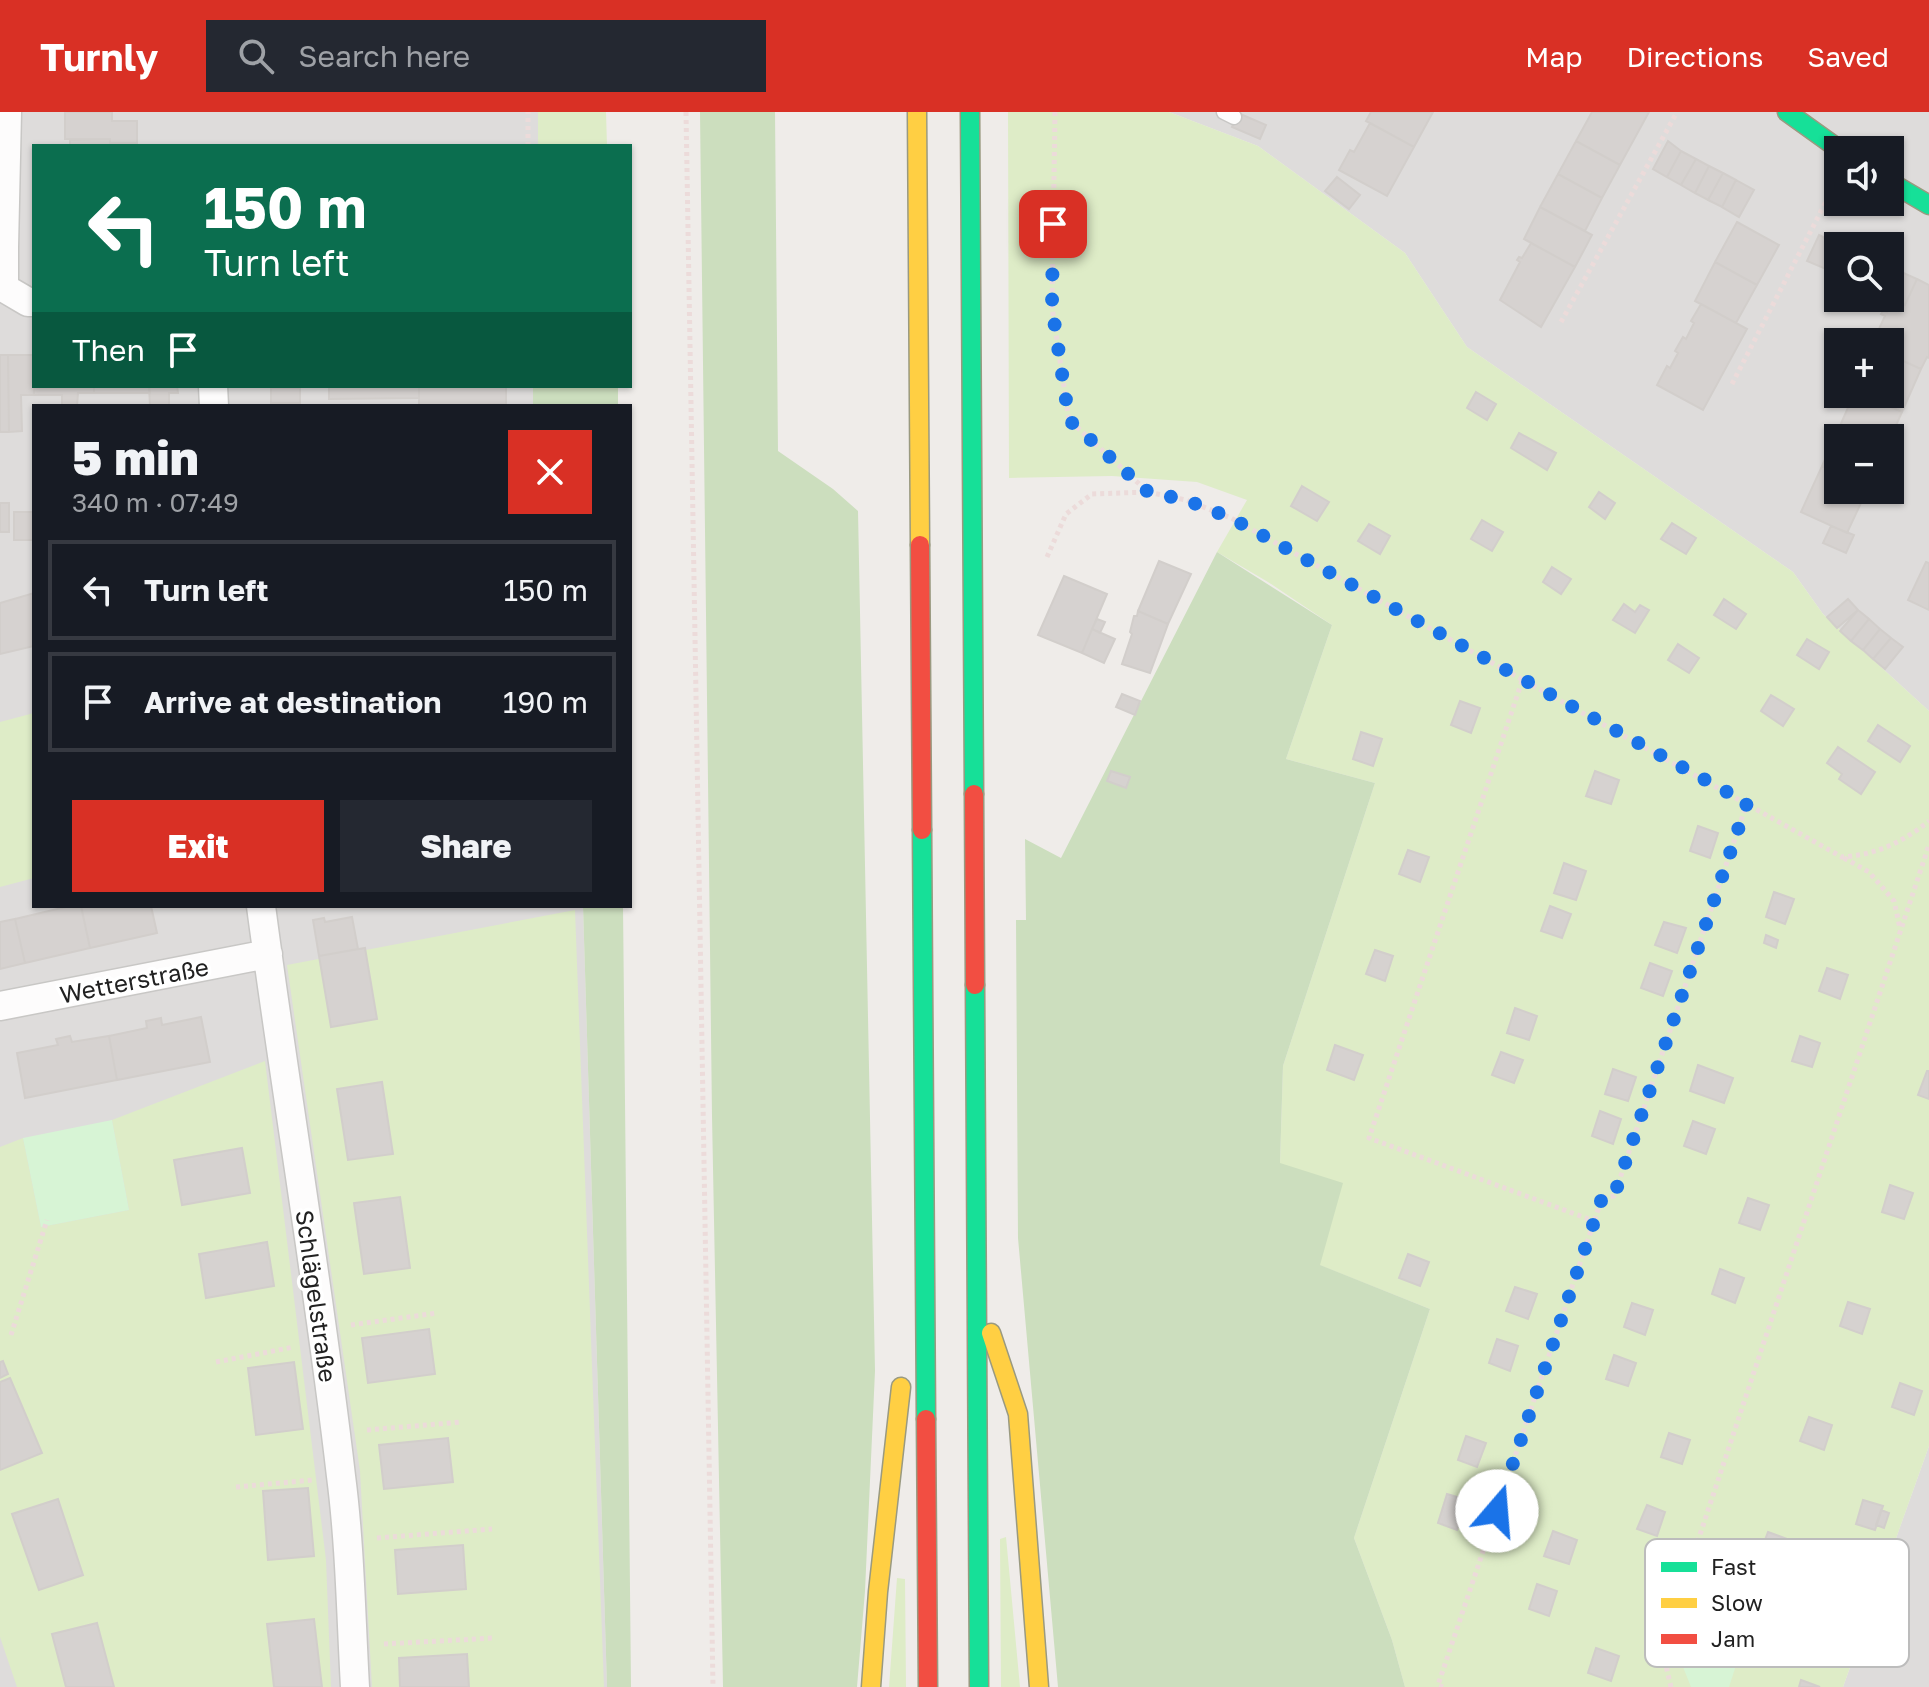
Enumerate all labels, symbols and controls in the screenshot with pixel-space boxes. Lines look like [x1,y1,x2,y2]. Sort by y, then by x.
search box [206,20,766,92]
text: Turnly [40,34,158,79]
icon: search [234,34,278,78]
text: Search here [298,38,470,74]
text: Map [1525,40,1582,73]
text: Directions [1626,40,1763,73]
text: Saved [1807,40,1889,73]
map controls [1824,136,1904,504]
button: sound [1824,136,1904,216]
text: 150 m [204,173,366,240]
icon: left [72,176,176,280]
pin [1019,190,1087,258]
icon: arrive [1031,202,1075,246]
button: search [1824,232,1904,312]
text: Turn left [204,241,350,284]
icon: arrive [161,328,205,372]
button: + [1824,328,1904,408]
text: Then [72,332,145,368]
button: − [1824,424,1904,504]
text: 5 min [72,428,199,486]
button: close [508,430,592,514]
text: 340 m · 07:49 [72,487,239,518]
icon: left [76,568,120,612]
text: Turn left [144,572,269,608]
text: 150 m [503,572,588,608]
icon: arrive [76,680,120,724]
text: Arrive at destination [144,684,441,720]
text: 190 m [503,684,588,720]
button: Exit [72,800,324,892]
button: Share [340,800,592,892]
street label: Wetterstraße [57,951,211,1009]
street label: Schlägelstraße [291,1208,343,1384]
position arrow [1455,1469,1539,1553]
legend [1645,1539,1909,1667]
text: Fast [1711,1553,1757,1580]
text: Slow [1711,1589,1763,1616]
text: Jam [1711,1625,1755,1652]

